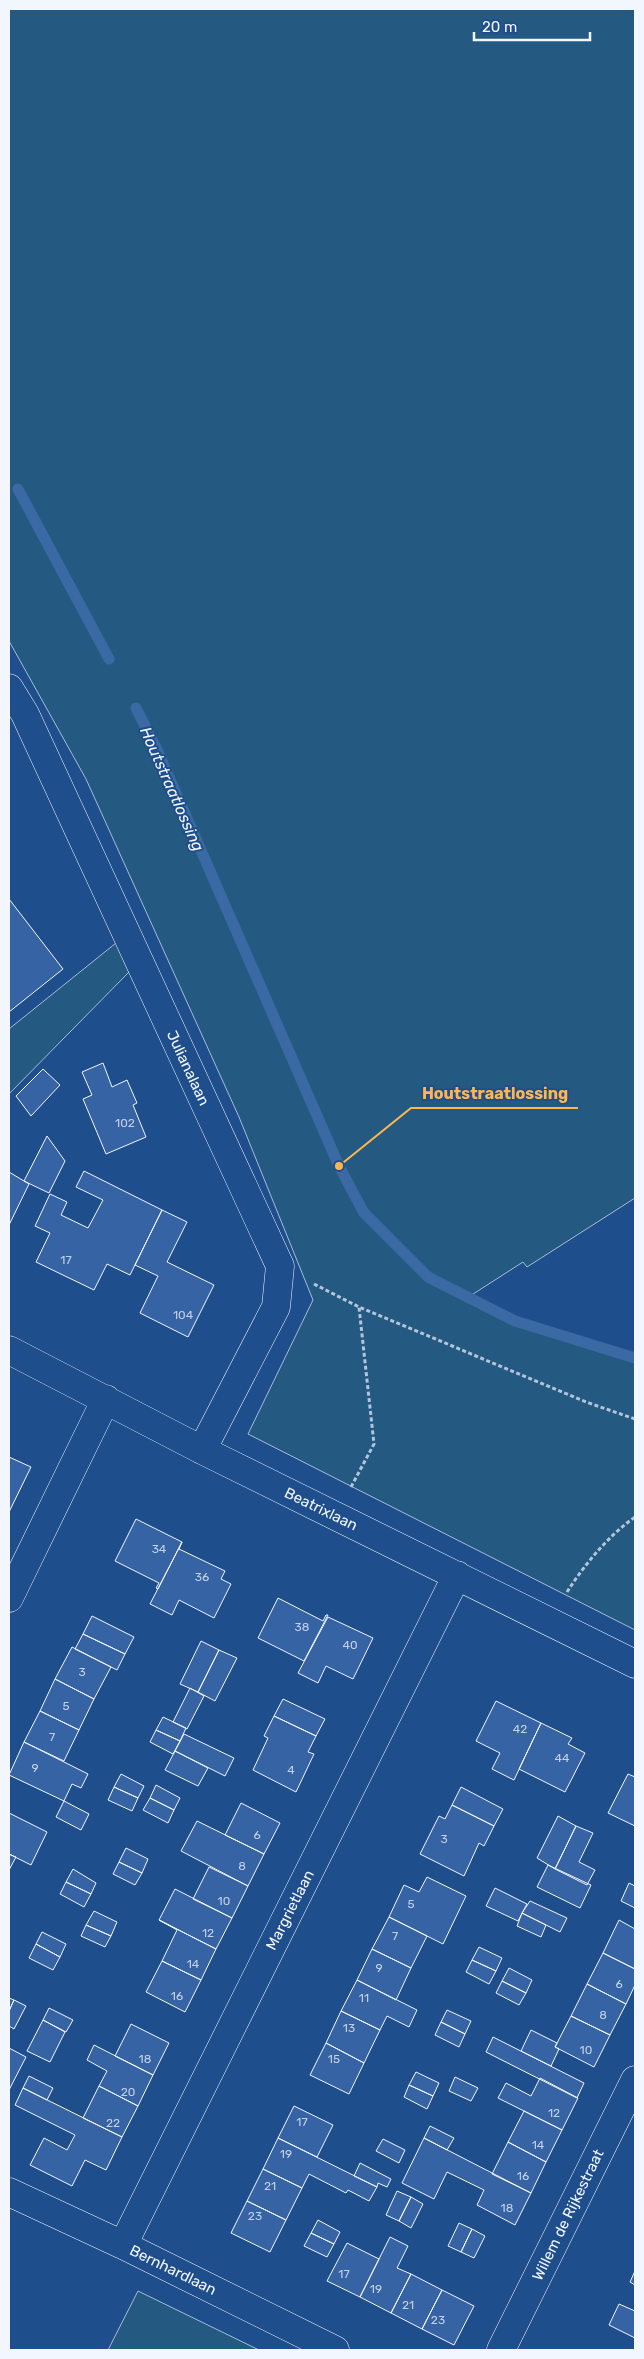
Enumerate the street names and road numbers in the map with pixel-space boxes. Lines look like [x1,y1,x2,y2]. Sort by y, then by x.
street label: Julianalaan [163,1028,213,1108]
street label: Beatrixlaan [281,1484,361,1534]
street label: Margrietlaan [262,1867,318,1953]
street label: Willem de Rijkestraat [528,2146,608,2284]
street label: Bernhardlaan [127,2241,219,2299]

